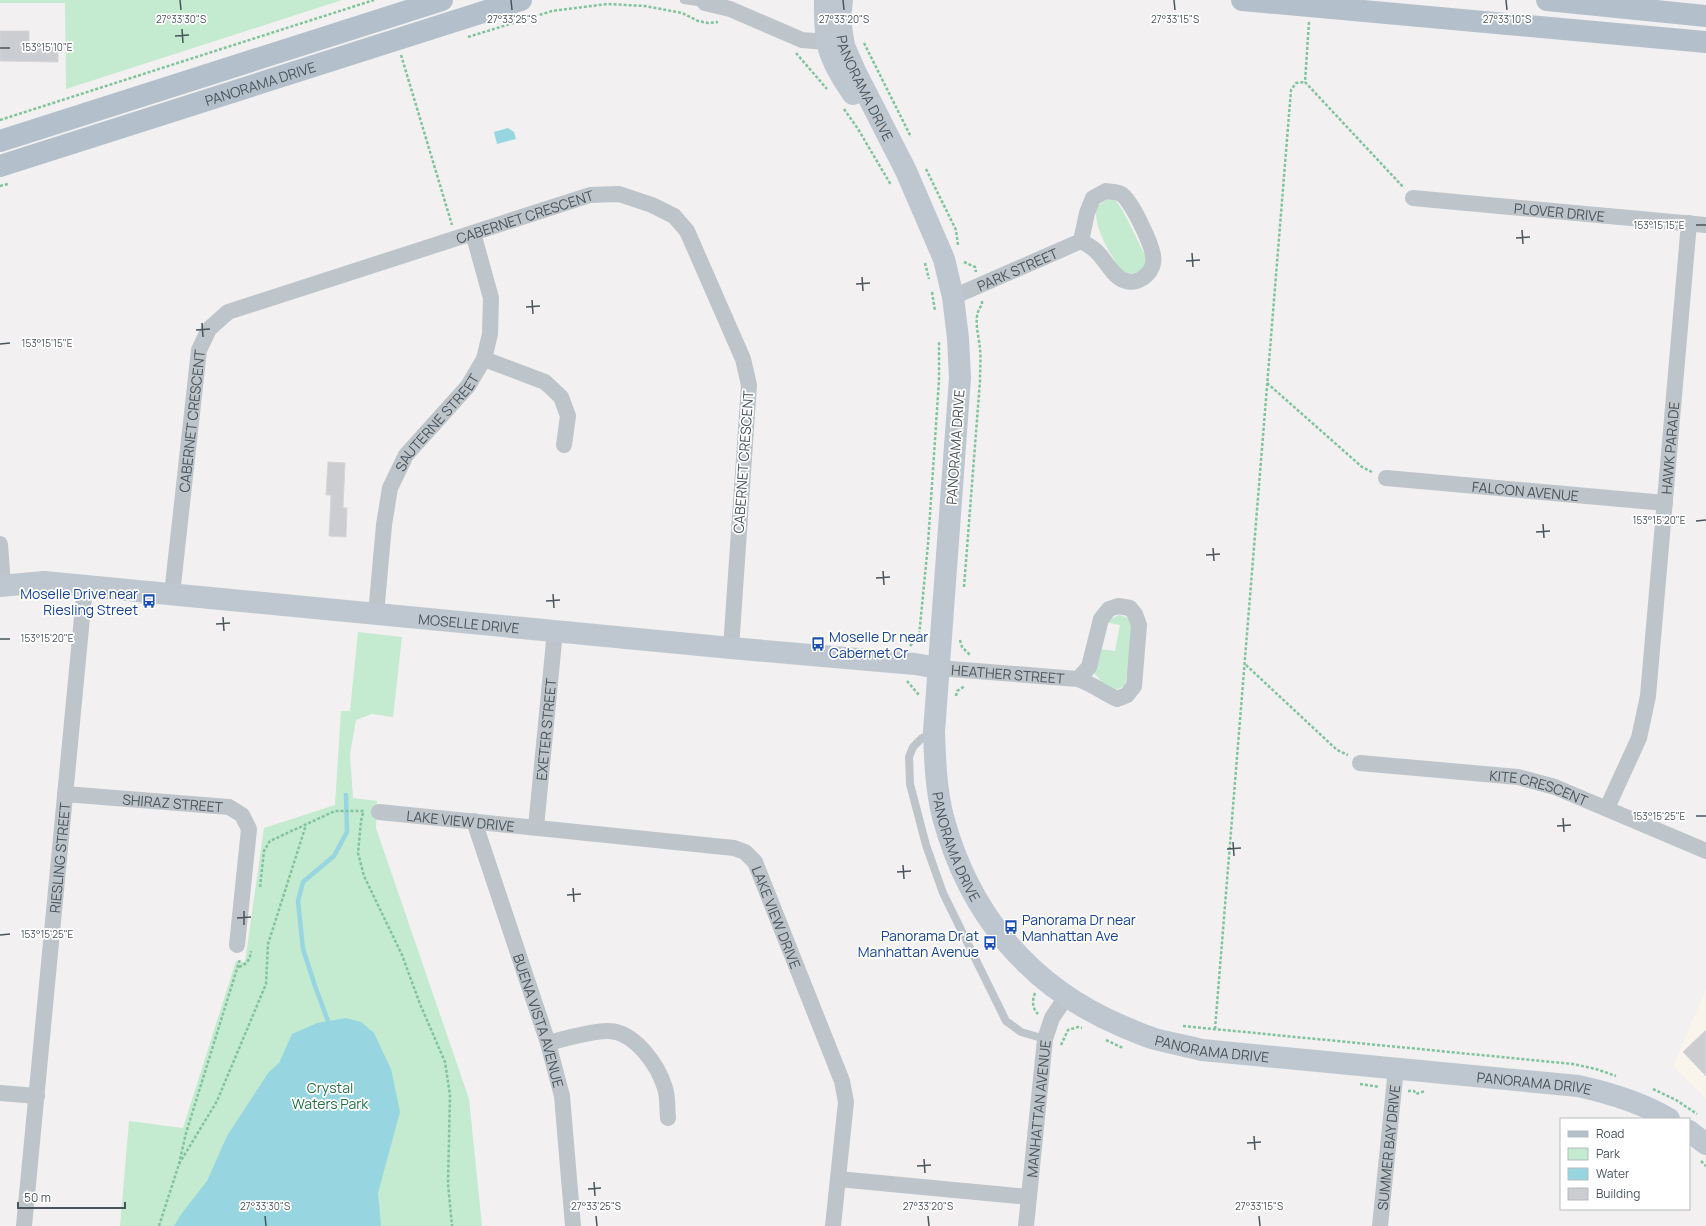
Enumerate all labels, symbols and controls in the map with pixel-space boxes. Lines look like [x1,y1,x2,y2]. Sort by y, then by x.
text: 27°33'30"S [156,12,206,26]
text: 27°33'25"S [487,12,537,26]
text: 27°33'20"S [819,12,869,26]
text: 27°33'15"S [1151,12,1199,26]
text: 27°33'10"S [1483,12,1531,26]
street label: PANORAMA DRIVE [833,34,898,144]
text: 153°15'10"E [21,40,73,54]
street label: PANORAMA DRIVE [202,57,318,110]
street label: CABERNET CRESCENT [453,185,596,247]
street label: PLOVER DRIVE [1513,198,1606,225]
text: 153°15'15"E [1634,218,1685,232]
street label: PARK STREET [974,243,1061,295]
text: 153°15'15"E [22,336,73,350]
street label: CABERNET CRESCENT [174,348,209,493]
street label: SAUTERNE STREET [390,369,483,474]
street label: CABERNET CRESCENT [729,389,758,534]
street label: PANORAMA DRIVE [941,389,969,505]
street label: HAWK PARADE [1656,401,1683,495]
street label: FALCON AVENUE [1471,476,1580,505]
text: 153°15'20"E [1633,513,1686,527]
place label: Moselle Drive near Riesling Street [20,584,138,619]
bus stop icon: Moselle Drive near Riesling Street [141,593,157,609]
street label: MOSELLE DRIVE [417,609,520,637]
place label: Moselle Dr near Cabernet Cr [829,627,928,662]
text: 153°15'20"E [21,631,74,645]
bus stop icon: Moselle Dr near Cabernet Cr [810,636,826,652]
street label: HEATHER STREET [951,660,1066,687]
street label: EXETER STREET [531,677,560,781]
street label: KITE CRESCENT [1489,765,1591,810]
street label: SHIRAZ STREET [122,789,224,816]
street label: PANORAMA DRIVE [929,790,985,905]
street label: RIESLING STREET [44,801,74,914]
street label: LAKE VIEW DRIVE [406,805,516,835]
text: 153°15'25"E [1633,809,1686,823]
street label: LAKE VIEW DRIVE [748,863,806,971]
place label: Panorama Dr near Manhattan Ave [1022,910,1136,945]
bus stop icon: Panorama Dr near Manhattan Ave [1003,919,1019,935]
place label: Panorama Dr at Manhattan Avenue [858,926,979,961]
text: 153°15'25"E [21,927,74,941]
bus stop icon: Panorama Dr at Manhattan Avenue [982,935,998,951]
street label: BUENA VISTA AVENUE [509,951,569,1090]
street label: PANORAMA DRIVE [1153,1030,1270,1066]
street label: MANHATTAN AVENUE [1021,1039,1054,1178]
street label: PANORAMA DRIVE [1476,1067,1594,1098]
park label: Crystal Waters Park [292,1078,369,1113]
street label: SUMMER BAY DRIVE [1372,1084,1404,1211]
legend [1560,1118,1690,1210]
text: Road [1596,1125,1624,1142]
text: Park [1596,1145,1621,1162]
text: Water [1596,1165,1630,1182]
scale bar [18,1184,125,1210]
text: Building [1596,1185,1640,1202]
text: 50 m [24,1189,51,1206]
text: 27°33'30"S [240,1199,290,1213]
text: 27°33'25"S [571,1199,621,1213]
text: 27°33'20"S [903,1199,953,1213]
text: 27°33'15"S [1235,1199,1283,1213]

